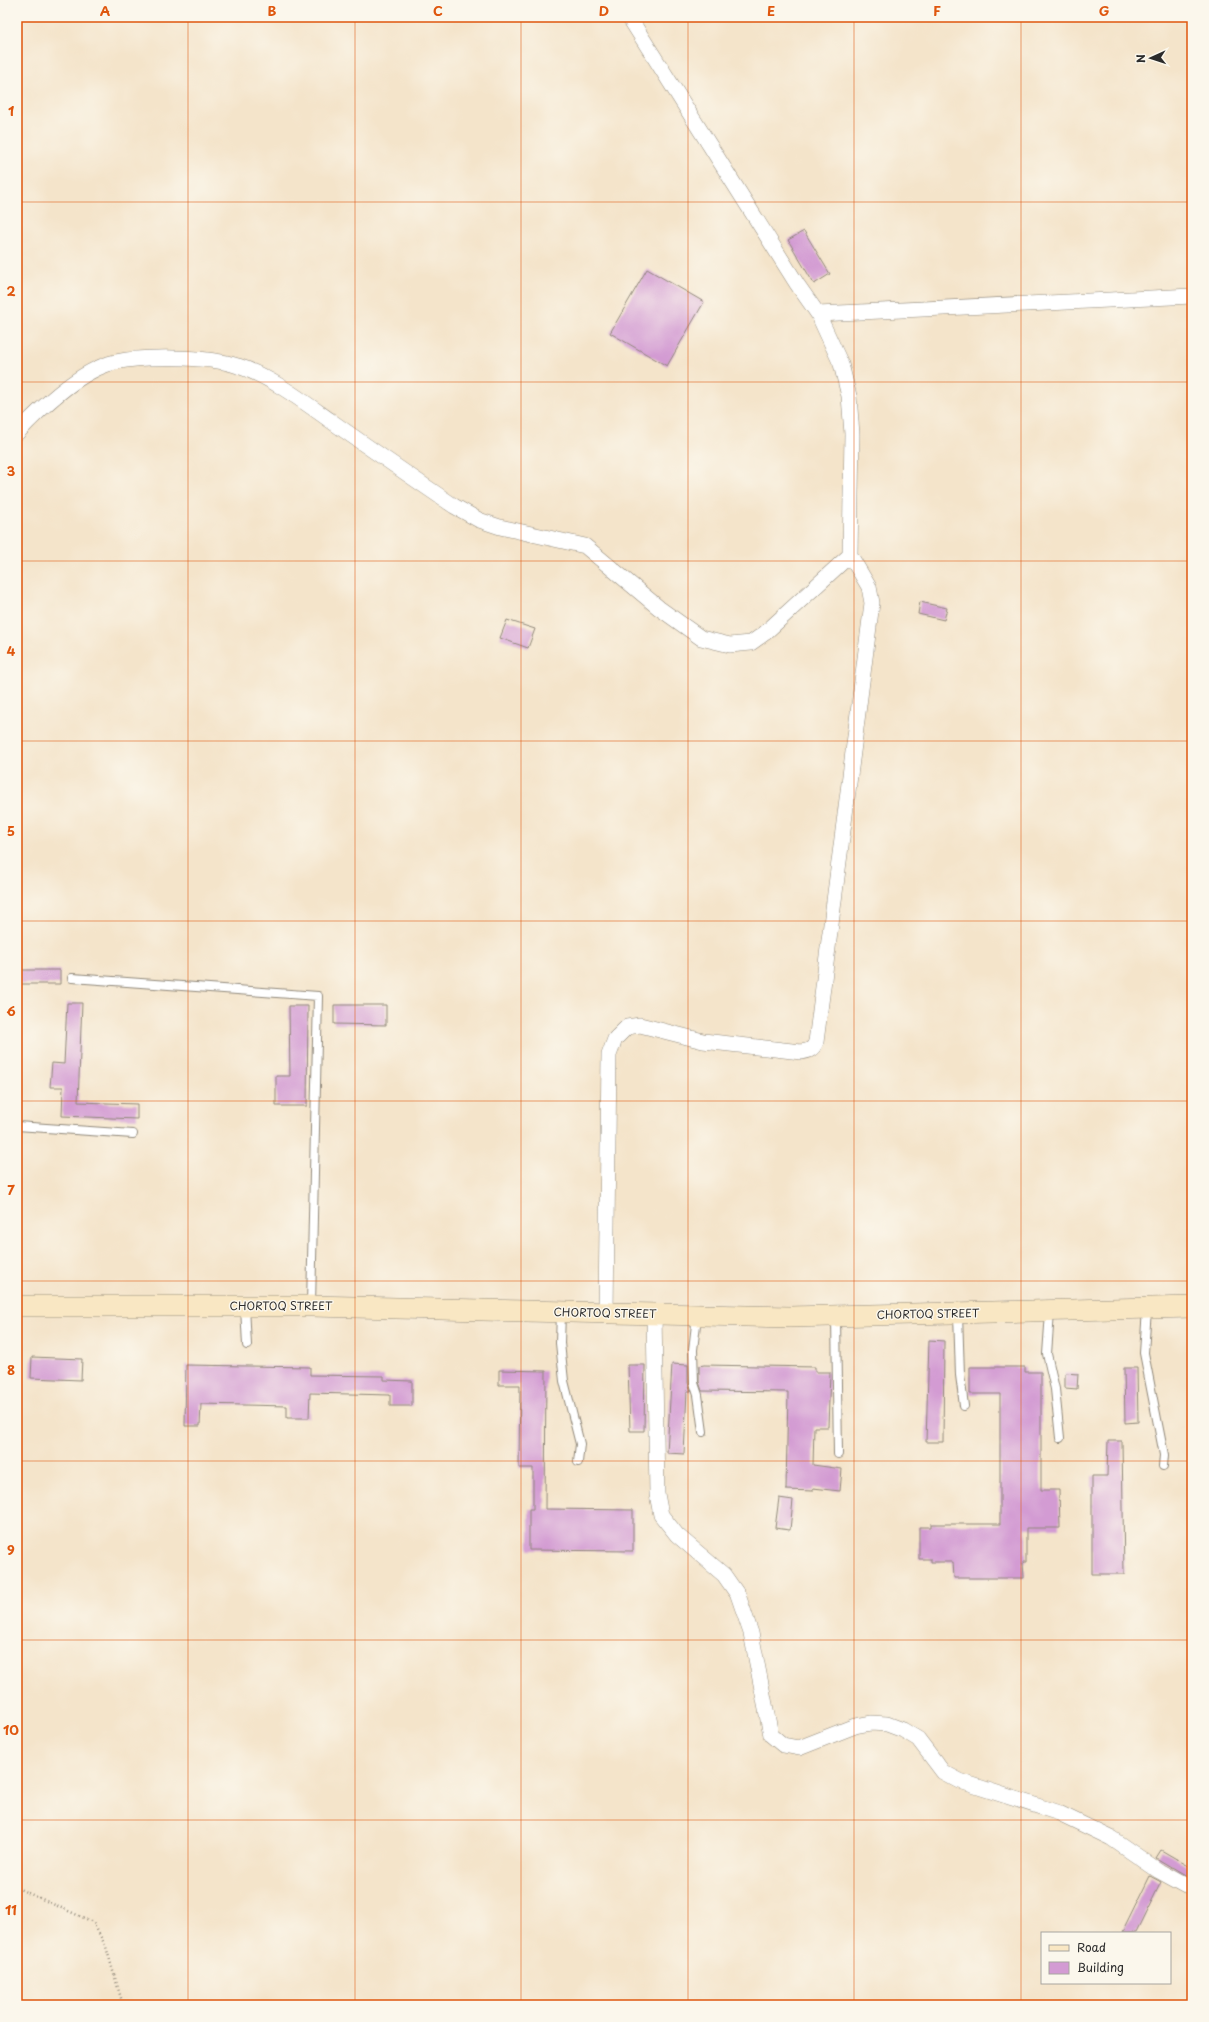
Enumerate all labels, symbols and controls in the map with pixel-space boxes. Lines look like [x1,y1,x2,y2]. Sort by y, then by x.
text: A [100,1,110,20]
text: B [268,1,277,20]
text: C [433,1,443,20]
text: D [599,1,609,20]
text: E [767,1,775,20]
text: F [933,1,941,20]
text: G [1099,1,1109,20]
north arrow [1131,38,1171,78]
text: N [1132,53,1149,63]
text: 1 [8,101,14,120]
text: 2 [6,281,16,300]
text: 3 [7,461,16,480]
text: 4 [7,641,16,660]
text: 5 [7,821,15,840]
text: 6 [6,1001,16,1020]
text: 7 [7,1180,15,1199]
street label: CHORTOQ STREET [230,1297,333,1314]
street label: CHORTOQ STREET [553,1303,657,1322]
street label: CHORTOQ STREET [876,1304,980,1323]
text: 8 [7,1360,15,1379]
text: 9 [7,1540,15,1559]
text: 10 [3,1720,19,1739]
text: 11 [5,1900,17,1919]
legend [1041,1932,1171,1984]
text: Road [1077,1938,1106,1956]
text: Building [1077,1958,1124,1976]

